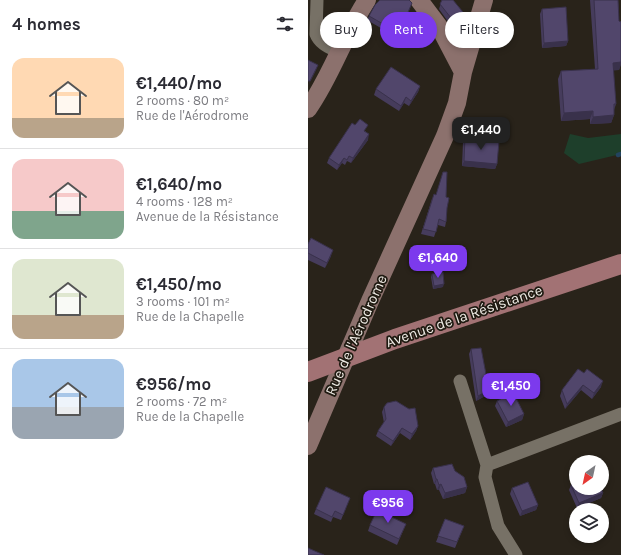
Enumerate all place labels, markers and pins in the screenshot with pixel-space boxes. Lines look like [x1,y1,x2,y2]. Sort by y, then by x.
pin: €1,440 [448,117,514,151]
pin: €1,640 [405,245,471,279]
pin: €1,450 [478,373,544,407]
pin: €956 [364,490,412,524]

